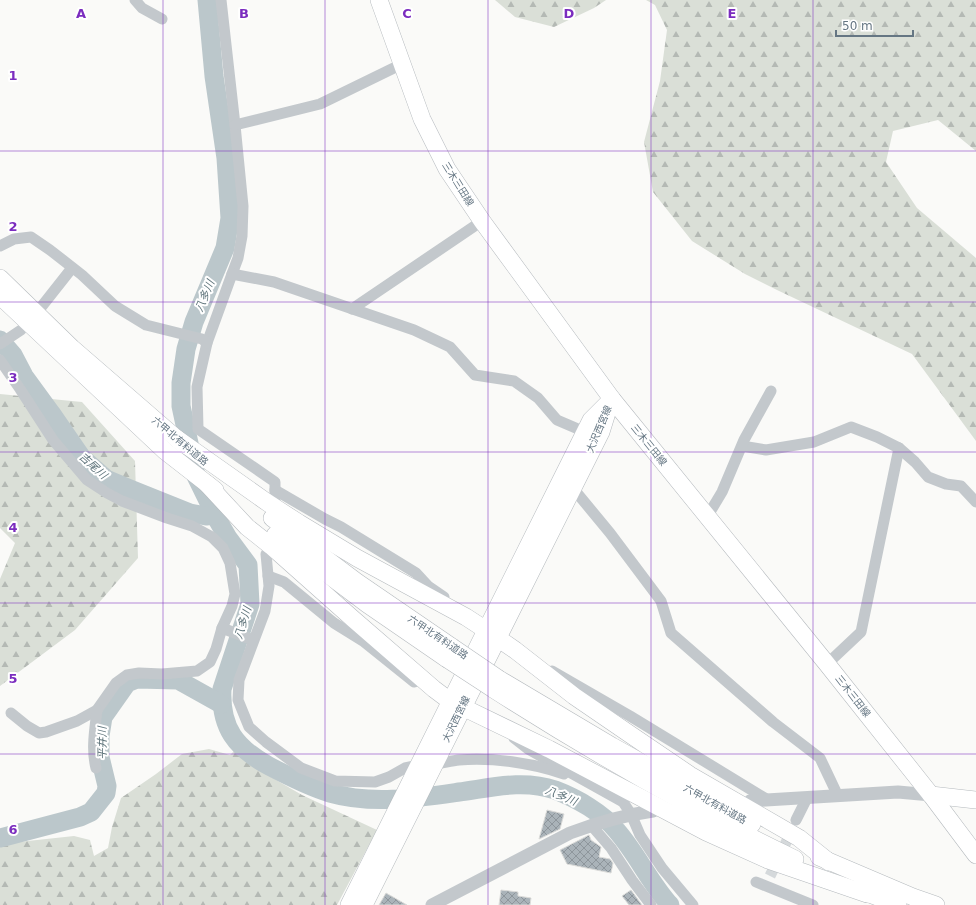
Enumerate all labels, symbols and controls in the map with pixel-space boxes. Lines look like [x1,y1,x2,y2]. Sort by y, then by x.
text: A [76,6,86,21]
text: B [239,6,249,21]
text: C [402,6,412,21]
text: D [564,6,575,21]
text: E [728,6,736,21]
scale bar [836,12,913,38]
text: 50 m [842,19,873,33]
text: 1 [8,68,18,83]
street label: 三木三田線 [440,160,476,208]
text: 2 [8,219,18,234]
water label: 八多川 [193,277,218,314]
text: 3 [8,370,18,385]
street label: 大沢西宮線 [584,404,614,454]
street label: 六甲北有料道路 [150,414,210,468]
street label: 三木三田線 [629,422,669,468]
water label: 吉尾川 [76,450,110,483]
text: 4 [8,520,18,535]
water label: 八多川 [232,604,254,641]
street label: 六甲北有料道路 [406,613,470,661]
text: 5 [8,671,18,686]
street label: 三木三田線 [833,673,873,719]
street label: 大沢西宮線 [440,694,472,744]
water label: 平井川 [96,726,109,760]
street label: 六甲北有料道路 [682,782,748,826]
water label: 八多川 [543,784,580,809]
text: 6 [8,822,18,837]

